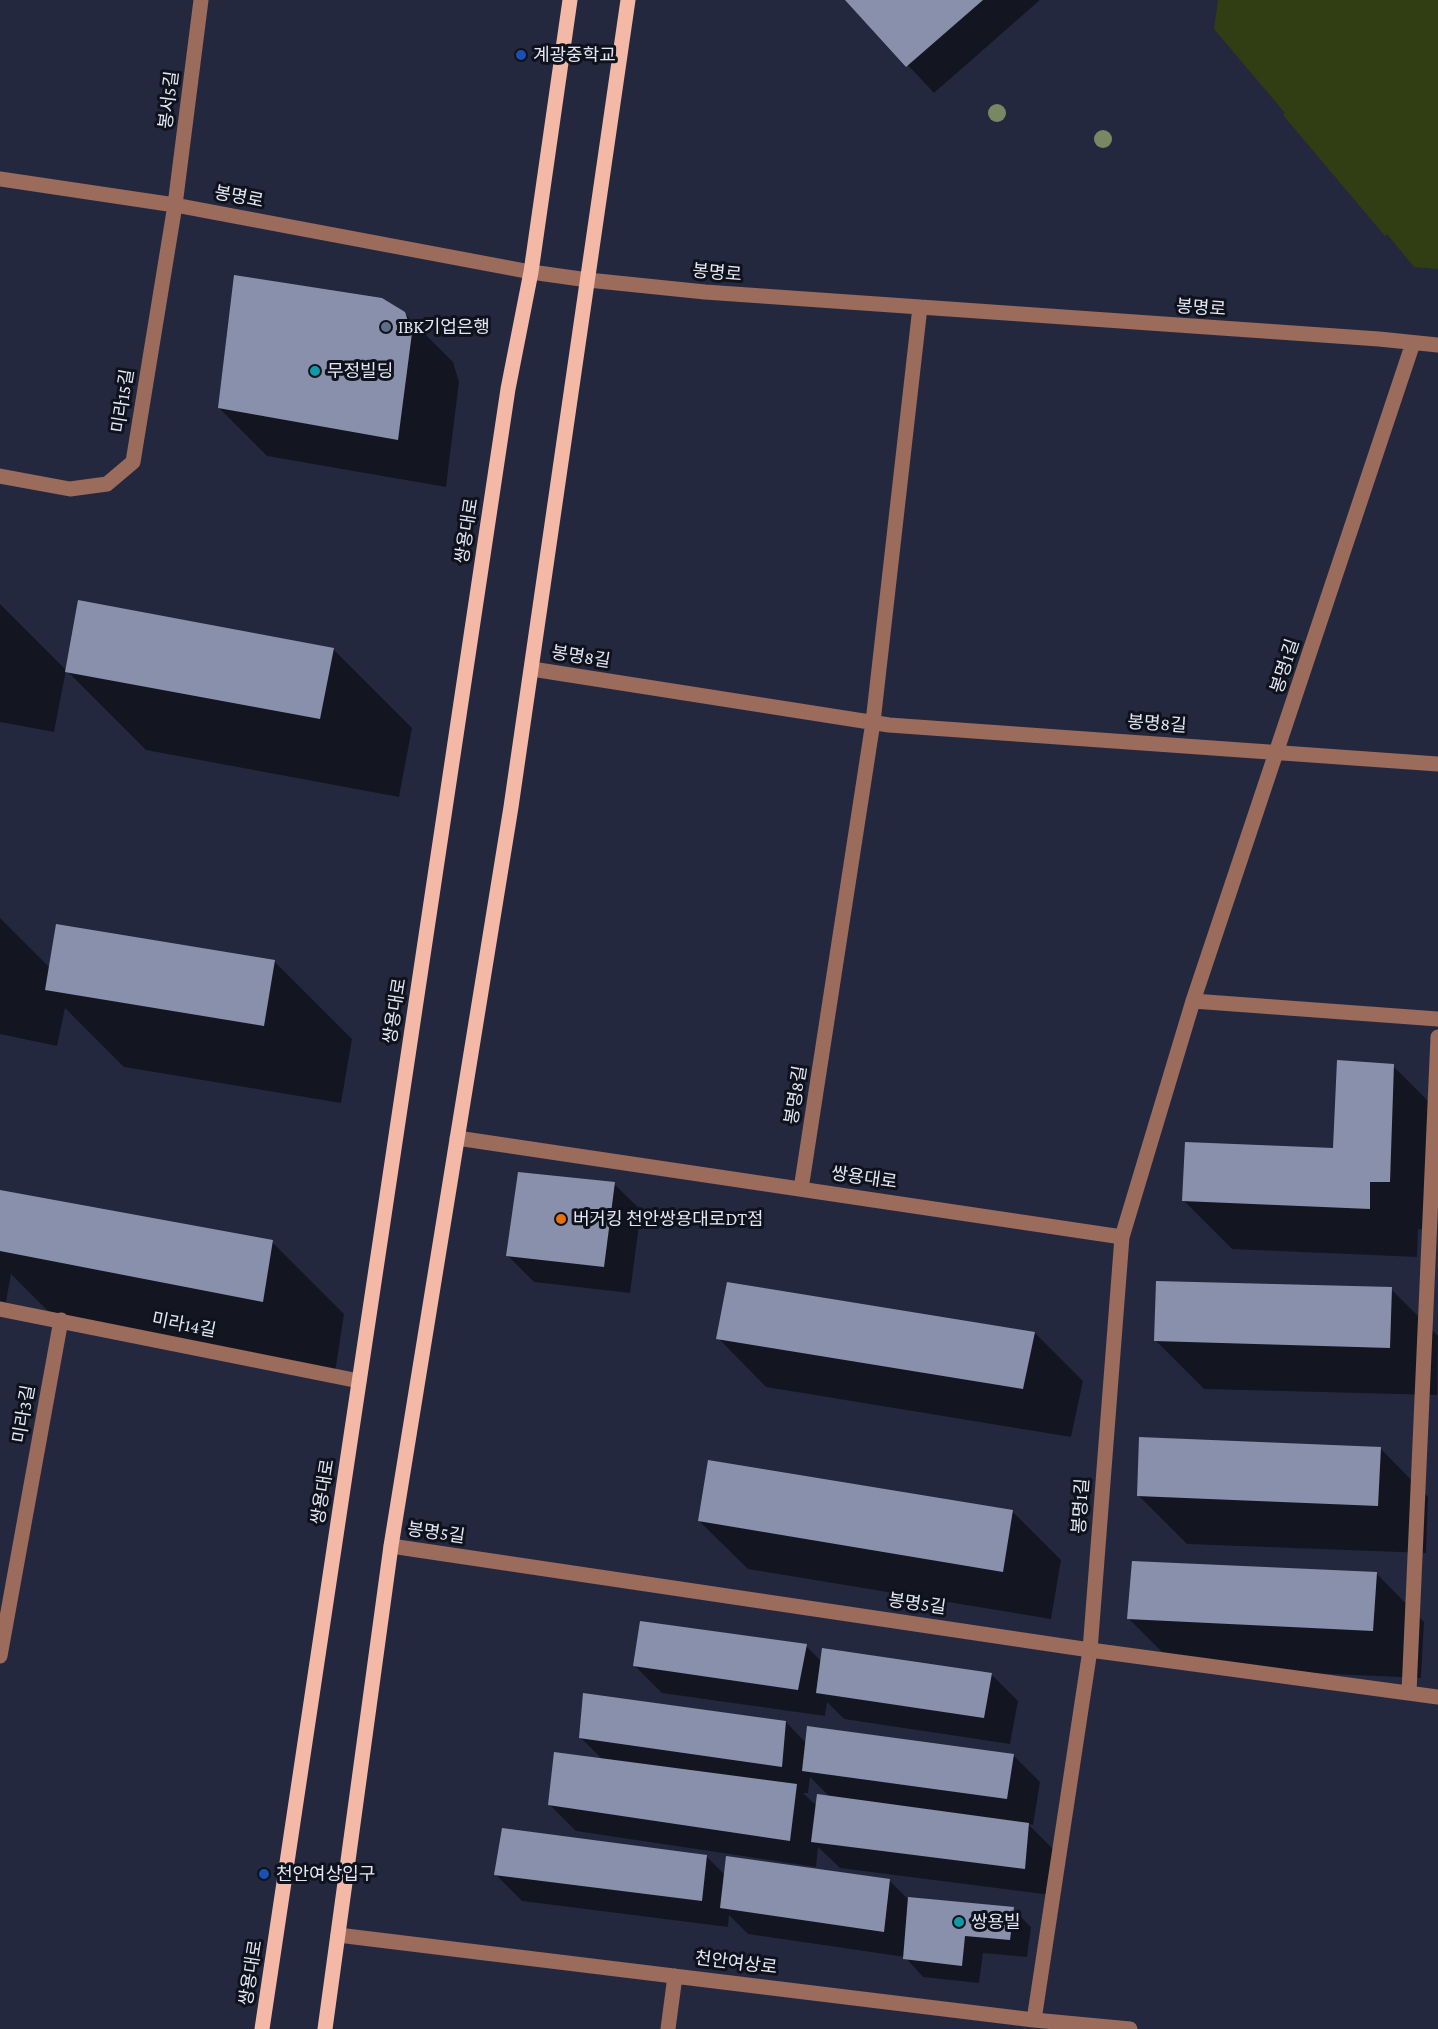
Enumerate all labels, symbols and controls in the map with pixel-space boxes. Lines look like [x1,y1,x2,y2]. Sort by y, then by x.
place label: 계광중학교 [533,44,616,66]
marker: 계광중학교 [514,48,528,62]
street label: 봉서5길 [155,70,183,130]
street label: 봉명로 [213,182,265,212]
street label: 봉명로 [691,260,743,286]
street label: 봉명로 [1175,295,1227,321]
place label: IBK기업은행 [398,316,490,338]
marker: IBK기업은행 [379,320,393,334]
place label: 무정빌딩 [327,360,393,382]
marker: 무정빌딩 [308,364,322,378]
street label: 미라15길 [107,368,139,434]
street label: 쌍용대로 [451,497,483,565]
street label: 봉명1길 [1266,636,1304,696]
street label: 봉명8길 [550,642,612,672]
street label: 봉명8길 [1127,711,1187,737]
street label: 쌍용대로 [379,977,411,1045]
street label: 봉명8길 [781,1064,811,1126]
street label: 쌍용대로 [830,1163,898,1193]
place label: 버거킹 천안쌍용대로DT점 [573,1208,764,1230]
marker: 버거킹 천안쌍용대로DT점 [554,1212,568,1226]
street label: 미라14길 [150,1308,218,1342]
street label: 미라3길 [8,1383,40,1445]
street label: 쌍용대로 [307,1458,339,1526]
street label: 봉명1길 [1068,1477,1094,1535]
street label: 봉명5길 [406,1518,466,1548]
street label: 봉명5길 [887,1589,947,1619]
place label: 천안여상입구 [276,1863,375,1885]
marker: 천안여상입구 [257,1867,271,1881]
place label: 쌍용빌 [971,1911,1021,1933]
marker: 쌍용빌 [952,1915,966,1929]
street label: 쌍용대로 [235,1939,267,2007]
street label: 천안여상로 [694,1947,778,1979]

